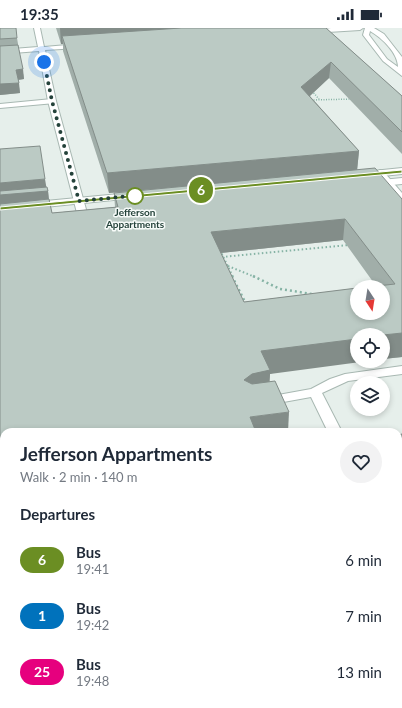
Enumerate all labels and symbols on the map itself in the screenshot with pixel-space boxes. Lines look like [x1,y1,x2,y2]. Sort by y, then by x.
your location [34,52,54,72]
line badge: 6 [188,177,214,203]
marker: Jefferson Appartments [126,187,144,205]
place label: Jefferson Appartments [105,206,165,230]
north arrow [350,280,390,320]

